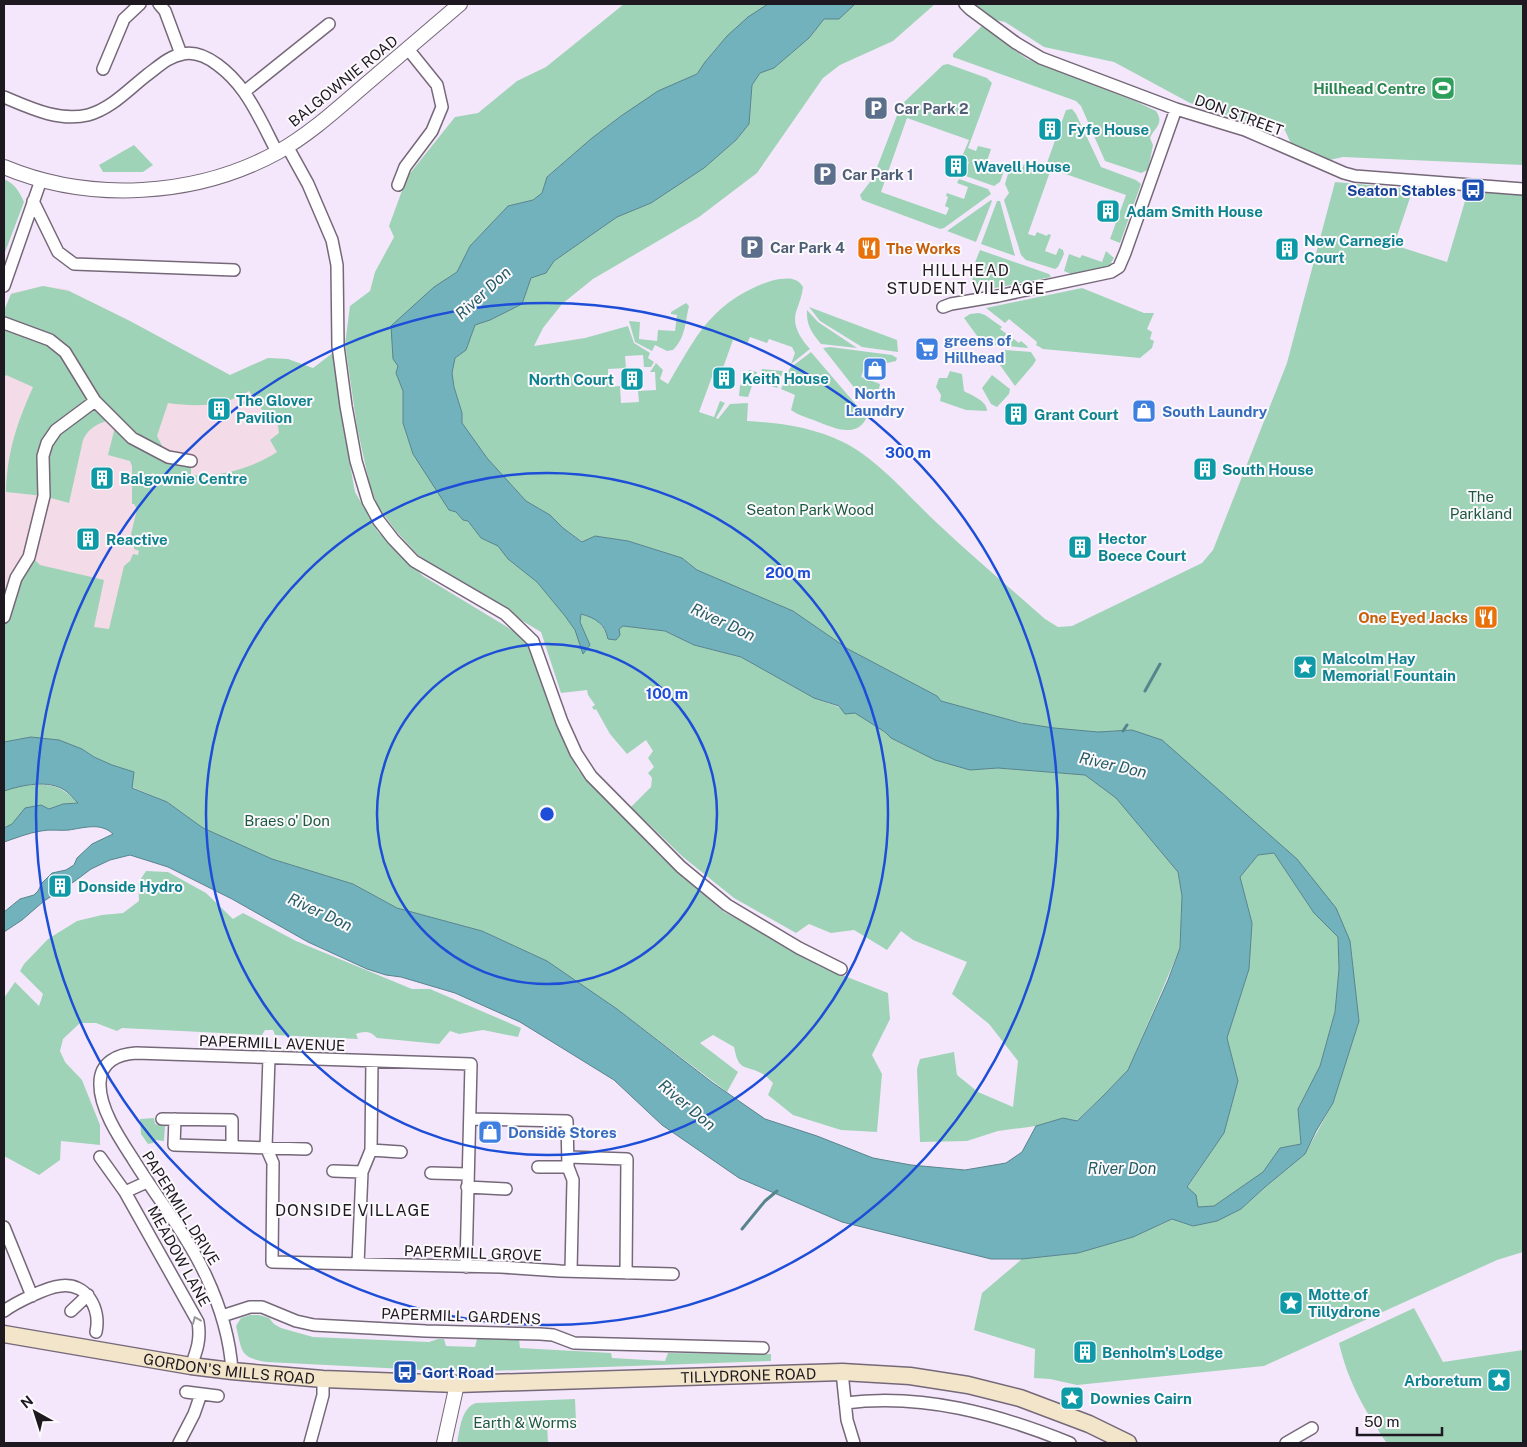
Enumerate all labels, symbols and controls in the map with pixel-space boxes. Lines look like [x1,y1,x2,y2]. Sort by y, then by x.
street label: BALGOWNIE ROAD [285,32,401,130]
sports icon: Hillhead Centre [1430,75,1456,101]
place label: Hillhead Centre [1313,80,1426,97]
street label: DON STREET [1192,91,1286,139]
parking icon: Car Park 2 [863,95,889,121]
place label: Car Park 2 [894,100,968,117]
building icon: Fyfe House [1037,116,1063,142]
place label: Fyfe House [1068,121,1149,138]
building icon: Wavell House [943,153,969,179]
place label: Wavell House [974,158,1071,175]
parking icon: Car Park 1 [812,161,838,187]
place label: Car Park 1 [842,166,913,183]
bus stop icon: Seaton Stables [1460,177,1486,203]
place label: Seaton Stables [1347,182,1456,199]
building icon: Adam Smith House [1095,198,1121,224]
place label: Adam Smith House [1126,203,1263,220]
place label: New Carnegie Court [1304,232,1404,266]
parking icon: Car Park 4 [739,234,765,260]
restaurant icon: The Works [856,235,882,261]
building icon: New Carnegie Court [1274,236,1300,262]
place label: Car Park 4 [770,239,845,256]
place label: The Works [886,240,961,257]
district label: HILLHEAD STUDENT VILLAGE [887,261,1045,298]
water label: River Don [451,263,515,323]
place label: greens of Hillhead [944,332,1011,366]
supermarket icon: greens of Hillhead [914,336,940,362]
shop icon: North Laundry [862,356,888,382]
building icon: Keith House [711,365,737,391]
building icon: North Court [619,366,645,392]
place label: Keith House [742,370,829,387]
place label: North Court [528,371,614,388]
place label: North Laundry [846,385,905,419]
place label: The Glover Pavilion [236,392,313,426]
building icon: The Glover Pavilion [206,396,232,422]
shop icon: South Laundry [1131,398,1157,424]
building icon: Grant Court [1003,401,1029,427]
place label: South Laundry [1162,403,1268,420]
place label: Grant Court [1034,406,1119,423]
text: 300 m [885,444,931,461]
building icon: South House [1192,456,1218,482]
place label: South House [1222,461,1314,478]
building icon: Balgownie Centre [89,465,115,491]
place label: Balgownie Centre [120,470,247,487]
park label: The Parkland [1450,488,1512,522]
park label: Seaton Park Wood [746,501,874,518]
building icon: Reactive [75,526,101,552]
place label: Hector Boece Court [1098,530,1187,564]
place label: Reactive [106,531,168,548]
building icon: Hector Boece Court [1067,534,1093,560]
text: 200 m [765,564,811,581]
water label: River Don [688,599,758,645]
restaurant icon: One Eyed Jacks [1473,604,1499,630]
place label: One Eyed Jacks [1358,609,1468,626]
place label: Malcolm Hay Memorial Fountain [1322,650,1456,684]
place icon: Malcolm Hay Memorial Fountain [1292,654,1318,680]
text: 100 m [646,685,688,702]
water label: River Don [1077,748,1149,782]
centre of rings [538,805,556,823]
park label: Braes o' Don [244,812,330,829]
building icon: Donside Hydro [47,873,73,899]
place label: Donside Hydro [78,878,183,895]
water label: River Don [285,889,355,935]
street label: PAPERMILL AVENUE [199,1032,345,1054]
water label: River Don [655,1076,720,1134]
shop icon: Donside Stores [477,1119,503,1145]
place label: Donside Stores [508,1124,617,1141]
street label: PAPERMILL DRIVE [139,1148,223,1268]
water label: River Don [1088,1159,1156,1178]
district label: DONSIDE VILLAGE [275,1201,431,1220]
street label: MEADOW LANE [144,1203,214,1309]
street label: PAPERMILL GROVE [404,1242,542,1264]
place label: Motte of Tillydrone [1308,1286,1380,1320]
place icon: Motte of Tillydrone [1278,1290,1304,1316]
street label: PAPERMILL GARDENS [381,1305,541,1327]
one-way arrow [192,1316,202,1325]
building icon: Benholm's Lodge [1072,1339,1098,1365]
place label: Benholm's Lodge [1102,1344,1223,1361]
street label: GORDON'S MILLS ROAD [142,1350,316,1387]
bus stop icon: Gort Road [392,1359,418,1385]
place label: Gort Road [422,1364,494,1381]
street label: TILLYDRONE ROAD [680,1364,816,1386]
place icon: Arboretum [1486,1367,1512,1393]
place label: Arboretum [1404,1372,1482,1389]
place icon: Downies Cairn [1059,1385,1085,1411]
north arrow [10,1387,60,1437]
place label: Downies Cairn [1090,1390,1192,1407]
text: N [18,1392,36,1412]
scale bar [1357,1404,1442,1436]
text: 50 m [1364,1413,1399,1430]
park label: Earth & Worms [473,1414,577,1431]

